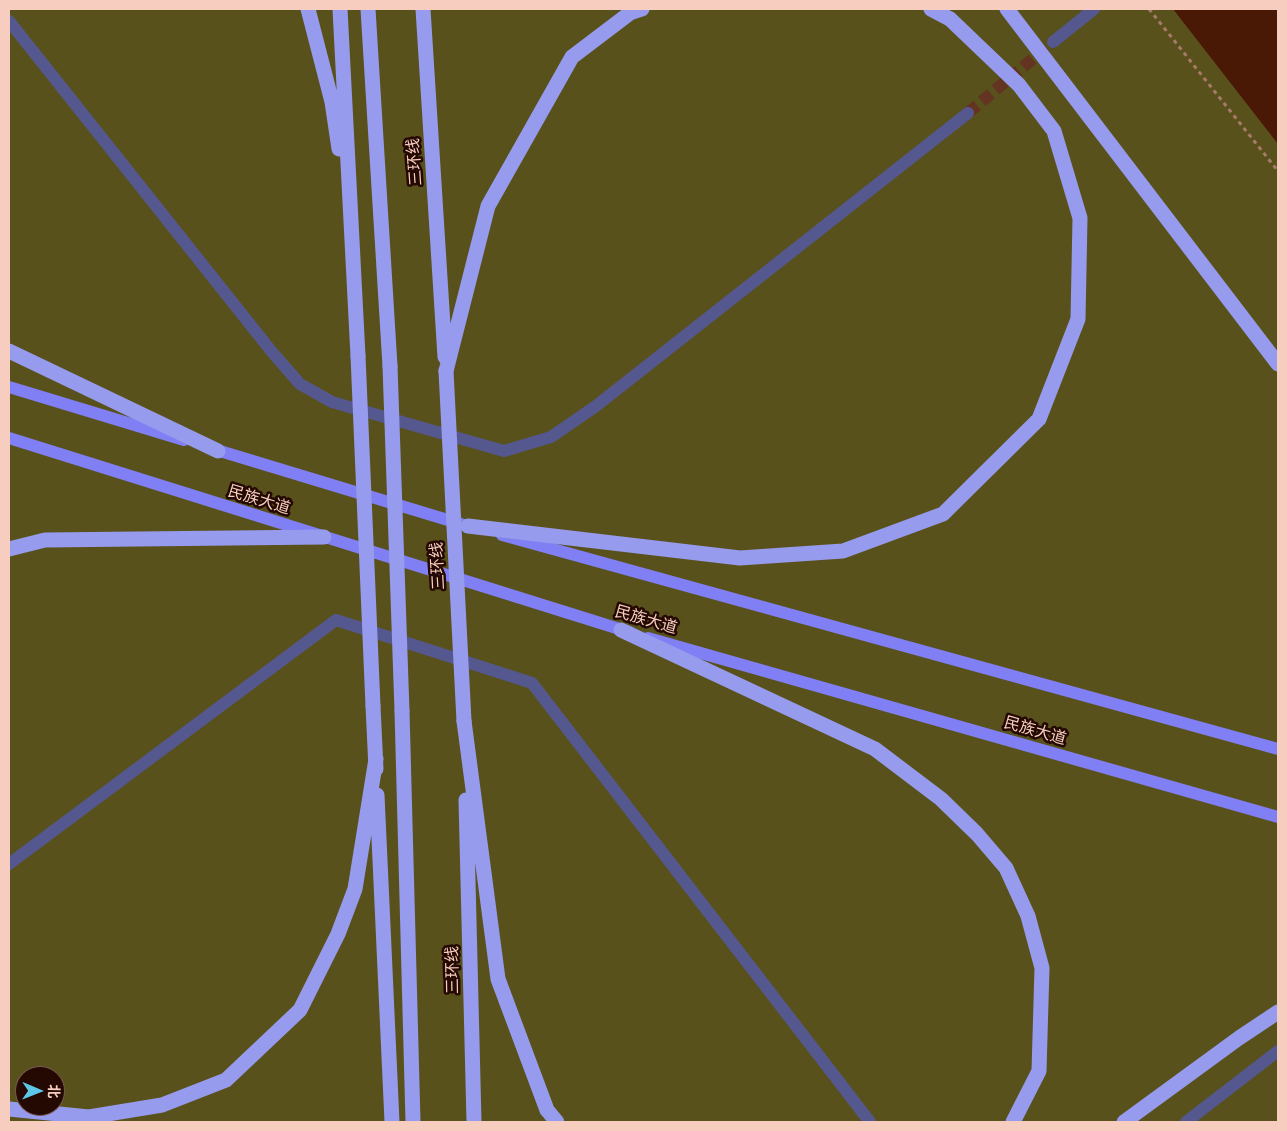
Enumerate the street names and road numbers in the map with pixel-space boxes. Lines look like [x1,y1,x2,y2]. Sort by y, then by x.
street label: 三环线 [404,137,426,187]
street label: 民族大道 [226,481,292,519]
street label: 三环线 [427,542,449,590]
street label: 民族大道 [613,602,679,638]
street label: 民族大道 [1002,713,1068,749]
street label: 三环线 [443,946,463,994]

